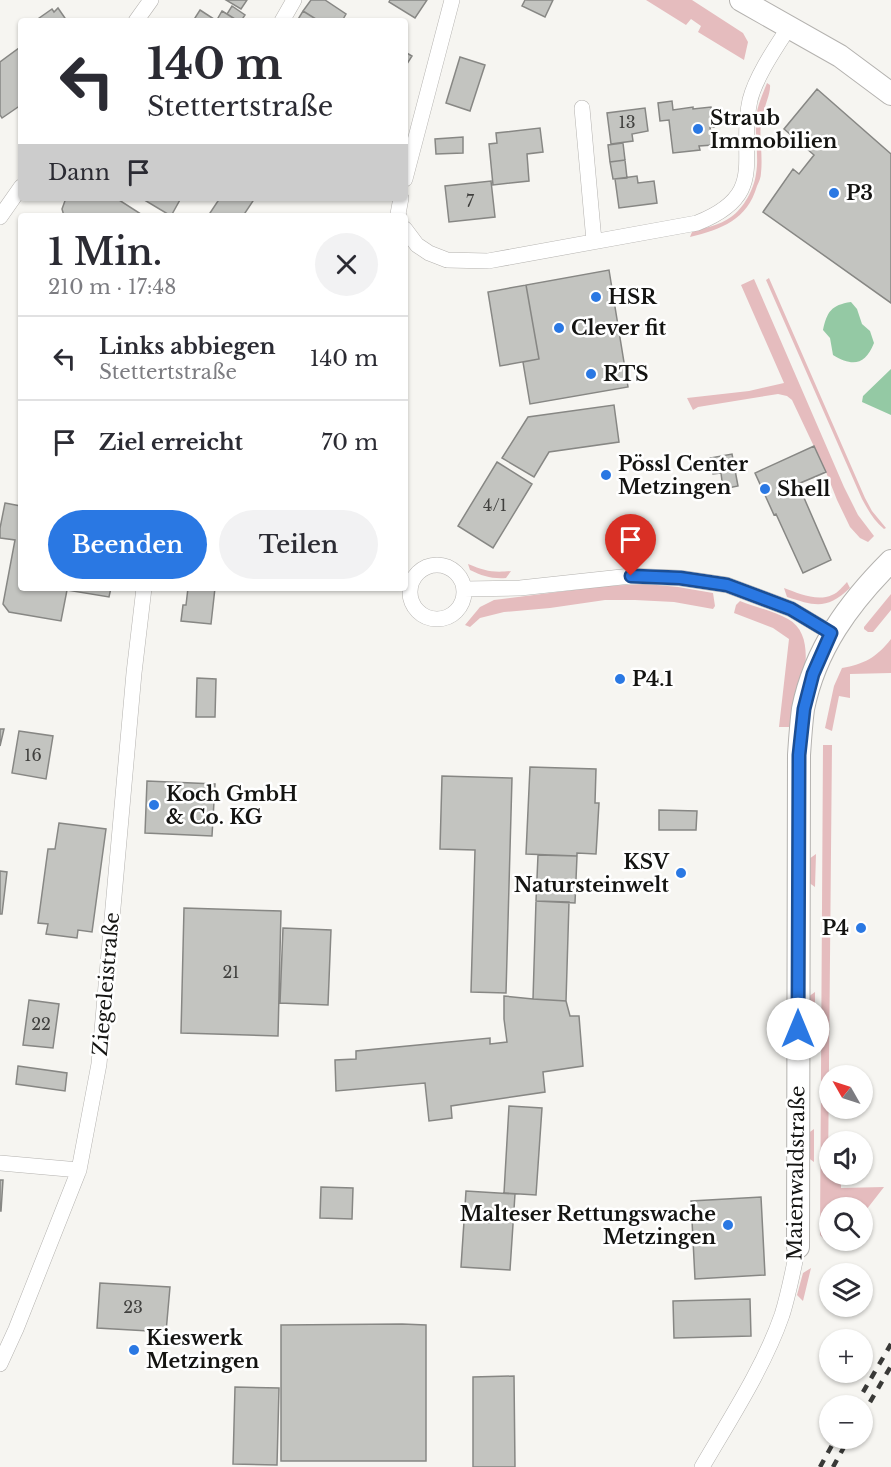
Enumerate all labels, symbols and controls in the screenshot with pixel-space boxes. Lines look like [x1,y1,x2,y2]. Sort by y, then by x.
text: 140 m [147,38,283,90]
icon: left [48,42,126,120]
text: Stettertstraße [147,90,333,123]
place label: Straub Immobilien [710,106,838,153]
house number: 13 [619,112,636,132]
marker: Straub Immobilien [691,122,705,136]
icon: arrive [122,156,155,189]
text: Dann [48,159,110,186]
place label: P3 [846,181,873,205]
marker: P3 [827,186,841,200]
house number: 7 [466,191,475,211]
text: 1 Min. [48,230,162,275]
button: close [315,233,378,296]
text: 210 m · 17:48 [48,275,176,299]
place label: HSR [608,285,657,309]
marker: HSR [589,290,603,304]
place label: Clever fit [571,316,666,340]
marker: Clever fit [552,321,566,335]
text: Links abbiegen [99,333,276,360]
icon: left [48,342,81,375]
text: 140 m [310,345,378,372]
text: Stettertstraße [99,360,237,384]
place label: RTS [603,362,649,386]
marker: RTS [584,367,598,381]
icon: arrive [48,426,81,459]
text: Ziel erreicht [99,429,243,456]
text: 70 m [321,429,378,456]
place label: Pössl Center Metzingen [618,452,748,499]
marker: Pössl Center Metzingen [599,468,613,482]
place label: Shell [777,477,830,501]
marker: Shell [758,482,772,496]
house number: 4/1 [483,495,507,515]
button: Beenden [48,510,207,579]
button: Teilen [219,510,378,579]
pin [605,514,656,576]
icon: arrive [614,523,647,556]
place label: P4.1 [632,667,674,691]
marker: P4.1 [613,672,627,686]
house number: 16 [24,745,42,765]
place label: Koch GmbH & Co. KG [166,782,298,829]
marker: Koch GmbH & Co. KG [147,798,161,812]
place label: KSV Natursteinwelt [514,850,670,897]
marker: KSV Natursteinwelt [674,866,688,880]
street label: Ziegeleistraße [88,911,124,1057]
place label: P4 [822,916,849,940]
marker: P4 [854,921,868,935]
house number: 21 [223,962,240,982]
position arrow [766,997,830,1061]
house number: 22 [31,1014,51,1034]
north arrow [819,1065,873,1119]
map controls [819,1065,873,1449]
street label: Maienwaldstraße [782,1085,810,1261]
button: sound [819,1131,873,1185]
button: search [819,1197,873,1251]
place label: Malteser Rettungswache Metzingen [460,1202,716,1249]
marker: Malteser Rettungswache Metzingen [721,1218,735,1232]
button: layers [819,1263,873,1317]
house number: 23 [123,1297,143,1317]
place label: Kieswerk Metzingen [146,1326,260,1373]
button: + [819,1329,873,1383]
marker: Kieswerk Metzingen [127,1343,141,1357]
button: − [819,1395,873,1449]

